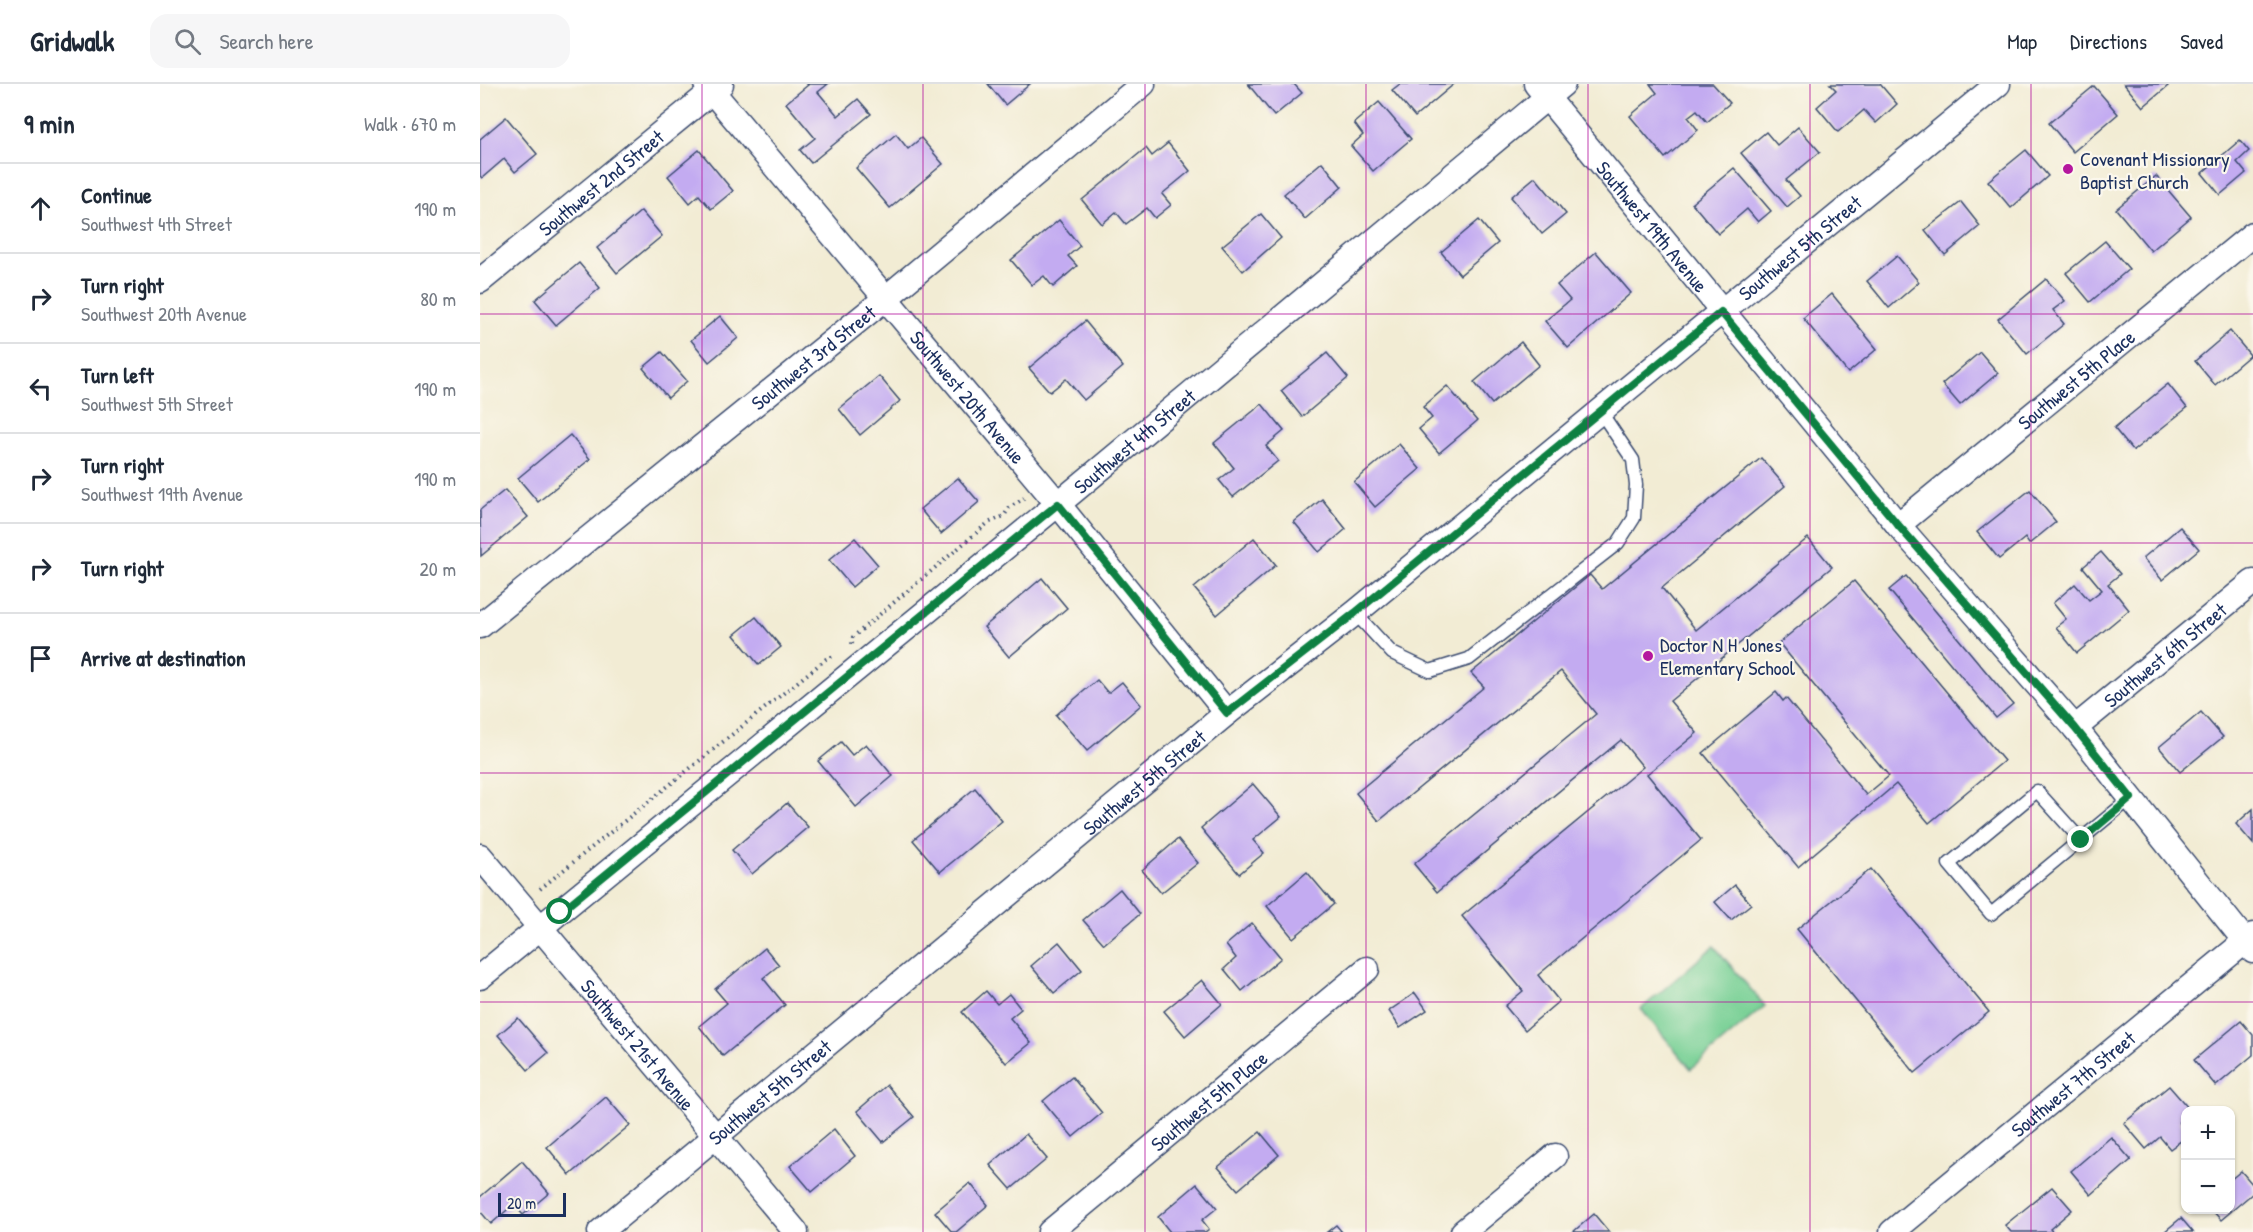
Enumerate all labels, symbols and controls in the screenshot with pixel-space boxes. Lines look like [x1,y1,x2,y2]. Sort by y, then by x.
search box [150,14,570,68]
text: Gridwalk [30,22,114,60]
icon: search [171,25,204,58]
text: Search here [219,26,313,56]
text: Map [2007,27,2037,56]
text: Directions [2070,27,2147,56]
text: Saved [2180,27,2223,56]
text: 9 min [24,106,75,141]
text: Walk · 670 m [364,110,456,137]
street label: Southwest 2nd Street [532,122,670,242]
place label: Covenant Missionary Baptist Church [2080,145,2230,195]
street label: Southwest 19th Avenue [1591,155,1715,298]
marker: Covenant Missionary Baptist Church [2061,162,2075,176]
text: Continue [81,180,152,210]
street label: Southwest 5th Street [1732,188,1868,306]
icon: ahead [24,192,57,225]
text: 190 m [414,195,456,222]
text: Southwest 4th Street [81,210,232,237]
text: Turn right [81,270,164,300]
icon: right [24,282,57,315]
text: 80 m [420,285,456,312]
street label: Southwest 3rd Street [745,298,882,416]
text: Southwest 20th Avenue [81,300,247,327]
street label: Southwest 5th Place [2012,323,2140,435]
street label: Southwest 20th Avenue [904,324,1032,469]
text: Turn left [81,360,154,390]
icon: left [24,372,57,405]
text: 190 m [414,375,456,402]
street label: Southwest 4th Street [1068,381,1202,499]
text: Southwest 5th Street [81,390,233,417]
text: Turn right [81,450,164,480]
icon: right [24,462,57,495]
text: 190 m [414,465,456,492]
text: Southwest 19th Avenue [81,480,243,507]
icon: right [24,552,57,585]
text: Turn right [81,553,164,583]
text: 20 m [419,555,456,582]
street label: Southwest 6th Street [2098,595,2233,713]
place label: Doctor N H Jones Elementary School [1660,631,1796,681]
icon: arrive [24,642,57,675]
text: Arrive at destination [81,643,246,673]
marker: Doctor N H Jones Elementary School [1641,649,1655,663]
street label: Southwest 5th Street [1077,722,1212,841]
route end [2067,826,2093,852]
route start [546,898,572,924]
street label: Southwest 21st Avenue [575,973,701,1116]
street label: Southwest 7th Street [2005,1023,2141,1142]
street label: Southwest 5th Street [702,1032,837,1151]
street label: Southwest 5th Place [1145,1044,1273,1157]
map controls [2181,1106,2235,1214]
button: + [2181,1106,2235,1160]
button: − [2181,1160,2235,1214]
scale bar [498,1190,566,1218]
text: 20 m [507,1192,536,1214]

